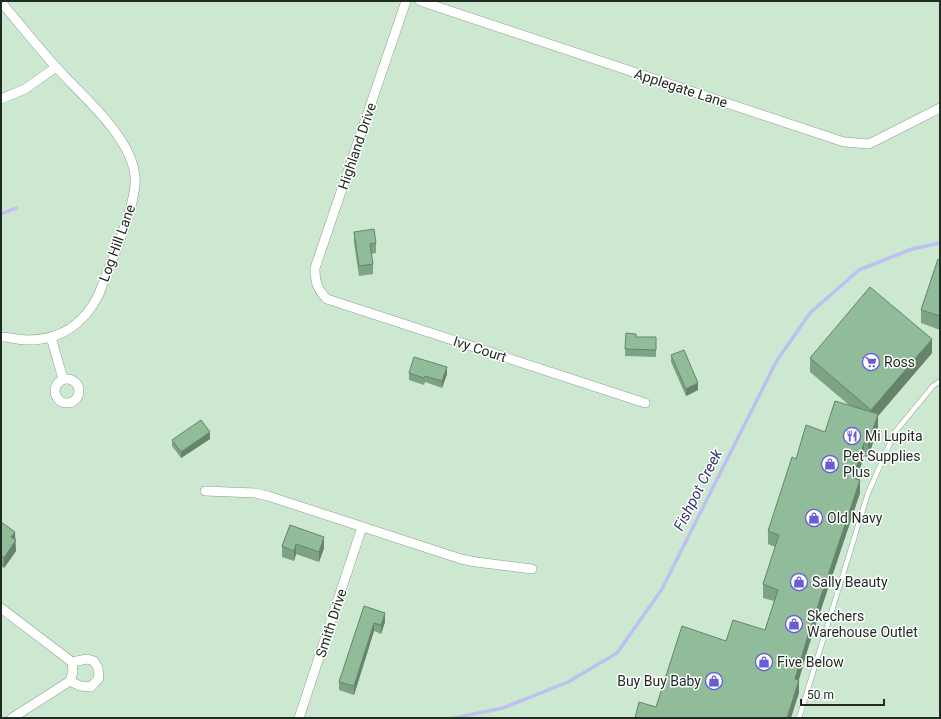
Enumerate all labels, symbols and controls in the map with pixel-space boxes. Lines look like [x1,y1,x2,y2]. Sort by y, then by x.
street label: Applegate Lane [632,65,730,111]
street label: Highland Drive [335,101,379,191]
street label: Log Hill Lane [96,202,138,284]
street label: Ivy Court [451,333,509,365]
supermarket icon: Ross [861,352,881,372]
place label: Ross [884,354,915,370]
restaurant icon: Mi Lupita [842,426,862,446]
place label: Mi Lupita [865,428,923,444]
water label: Fishpot Creek [670,446,727,534]
place label: Pet Supplies Plus [843,448,920,480]
shop icon: Pet Supplies Plus [820,454,840,474]
shop icon: Old Navy [804,508,824,528]
place label: Old Navy [827,510,883,526]
shop icon: Sally Beauty [789,572,809,592]
place label: Sally Beauty [812,574,888,590]
street label: Smith Drive [312,587,350,659]
place label: Skechers Warehouse Outlet [807,608,918,640]
shop icon: Skechers Warehouse Outlet [784,614,804,634]
shop icon: Five Below [754,652,774,672]
place label: Five Below [777,654,844,670]
shop icon: Buy Buy Baby [704,671,724,691]
place label: Buy Buy Baby [617,673,701,689]
scale bar [801,681,884,707]
text: 50 m [807,688,834,702]

